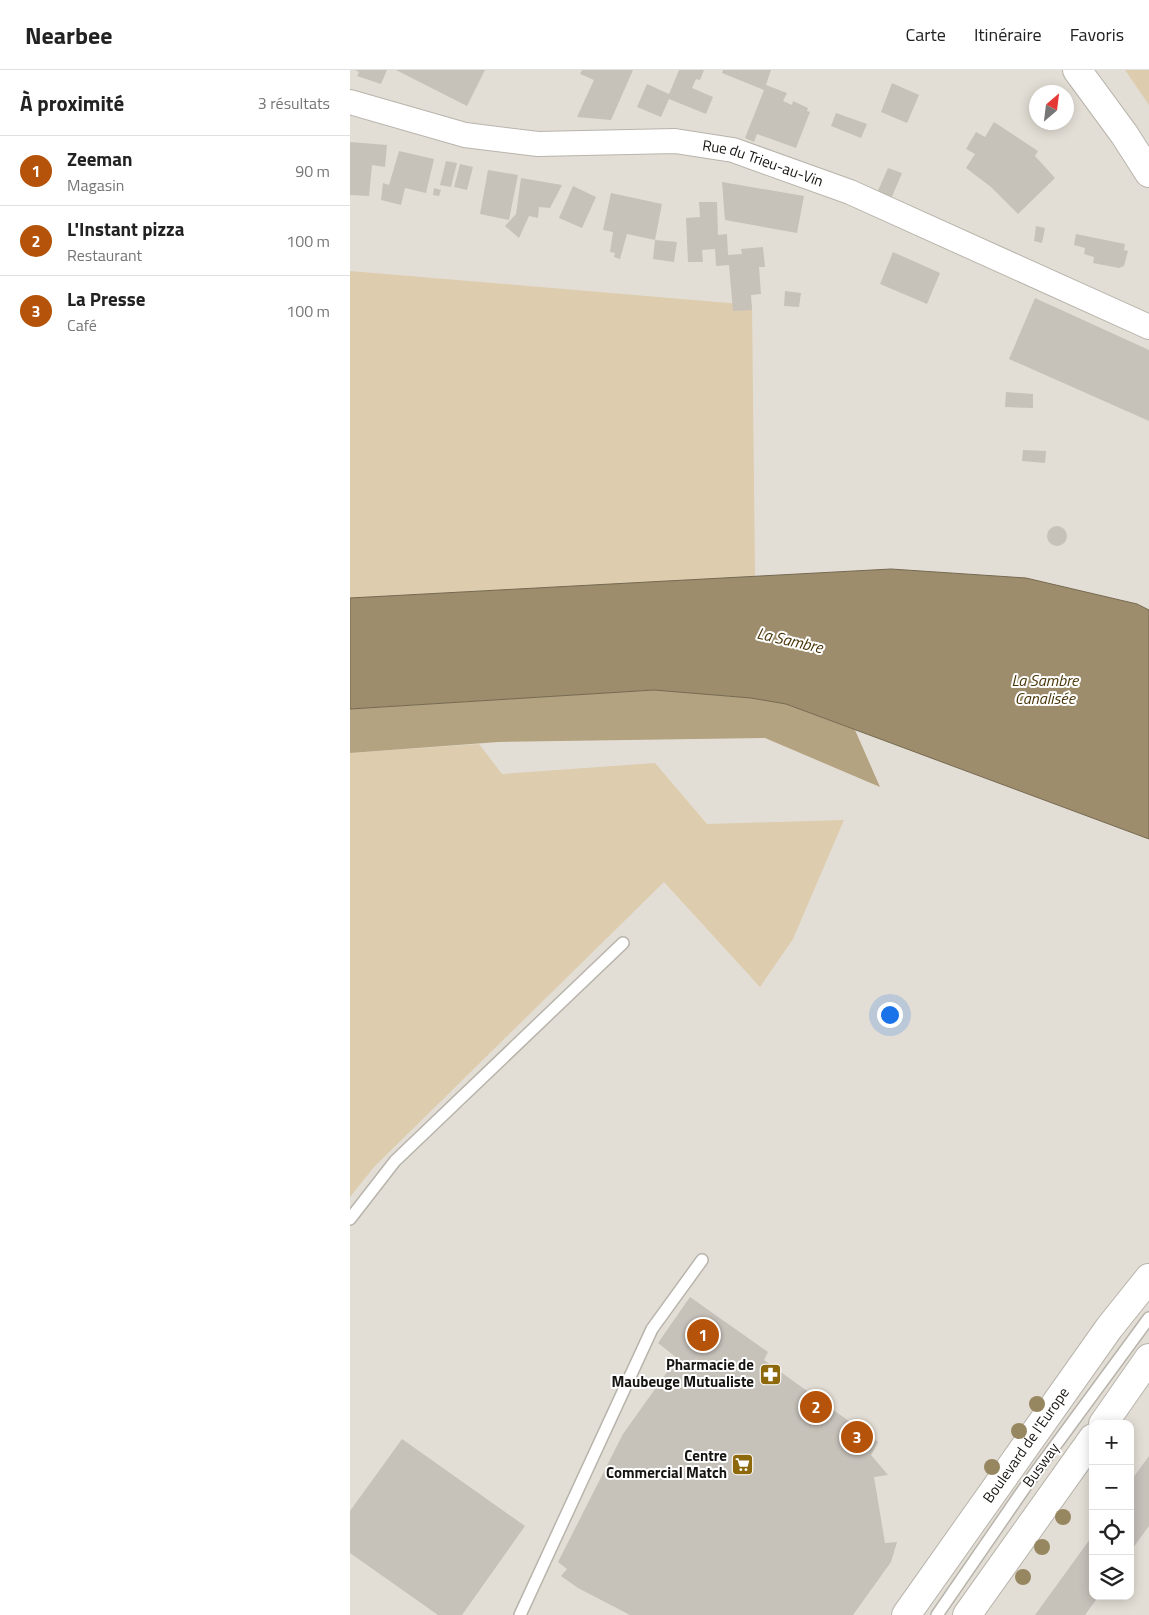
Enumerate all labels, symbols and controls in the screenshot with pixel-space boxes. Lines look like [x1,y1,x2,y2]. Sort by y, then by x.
text: Nearbee [25,17,112,53]
text: Carte [905,21,946,48]
text: Itinéraire [974,21,1042,48]
text: Favoris [1070,21,1124,48]
north arrow [1029,85,1074,130]
text: À proximité [20,87,124,119]
text: 3 résultats [258,91,330,115]
street label: Rue du Trieu-au-Vin [701,133,827,192]
text: Zeeman [67,144,133,173]
text: 1 [32,159,40,183]
text: 90 m [295,159,330,183]
text: Magasin [67,173,124,197]
text: L'Instant pizza [67,214,184,243]
text: 2 [32,229,40,253]
text: 100 m [286,229,330,253]
text: Restaurant [67,243,142,267]
text: La Presse [67,284,145,313]
text: 3 [32,299,40,323]
text: 100 m [286,299,330,323]
text: Café [67,313,97,337]
water label: La Sambre [755,621,827,660]
water label: La Sambre Canalisée [1012,668,1080,710]
your location [877,1002,903,1028]
pin: 1 [687,1316,719,1354]
place label: Pharmacie de Maubeuge Mutualiste [611,1353,754,1393]
pharmacy icon: Pharmacie de Maubeuge Mutualiste [758,1362,782,1386]
street label: Boulevard de l'Europe [977,1382,1075,1507]
pin: 2 [800,1388,832,1426]
pin: 3 [841,1418,873,1456]
map controls [1089,1420,1134,1600]
button: + [1089,1420,1134,1465]
street label: Busway [1017,1438,1065,1492]
place label: Centre Commercial Match [606,1444,727,1484]
supermarket icon: Centre Commercial Match [731,1453,755,1477]
button: − [1089,1465,1134,1510]
button: locate [1089,1510,1134,1555]
button: layers [1089,1555,1134,1600]

